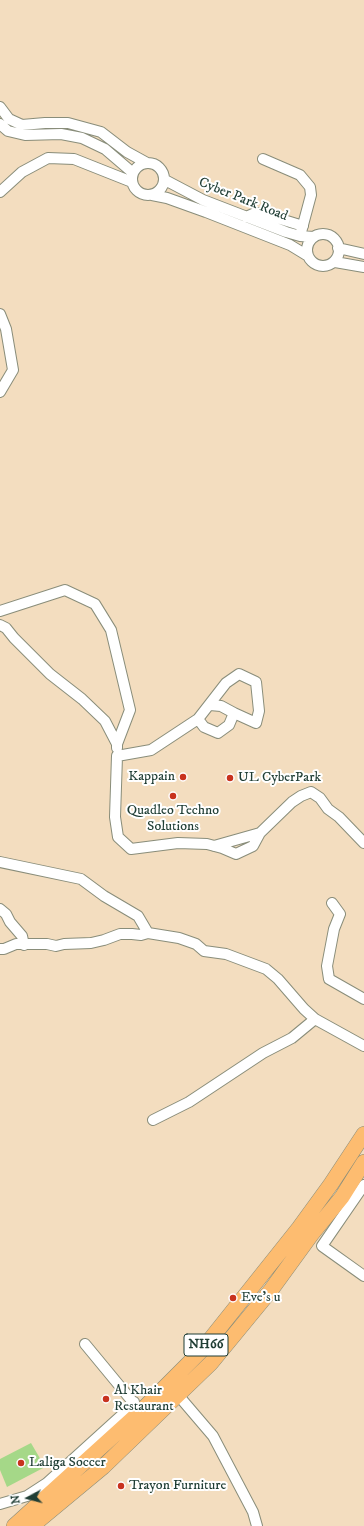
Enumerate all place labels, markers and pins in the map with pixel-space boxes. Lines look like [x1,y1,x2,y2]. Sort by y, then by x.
place label: Kappain [128,769,175,785]
place label: UL CyberPark [238,770,321,786]
marker: Kappain [178,772,188,782]
marker: UL CyberPark [225,773,235,783]
marker: Quadleo Techno Solutions [168,791,178,801]
place label: Quadleo Techno Solutions [127,803,219,836]
place label: Eve's u [241,1290,280,1306]
marker: Eve's u [228,1293,238,1303]
place label: Al Khair Restaurant [114,1383,174,1416]
marker: Al Khair Restaurant [101,1394,111,1404]
place label: Laliga Soccer [29,1455,106,1471]
marker: Laliga Soccer [16,1458,26,1468]
place label: Trayon Furniture [129,1478,226,1494]
marker: Trayon Furniture [116,1481,126,1491]

